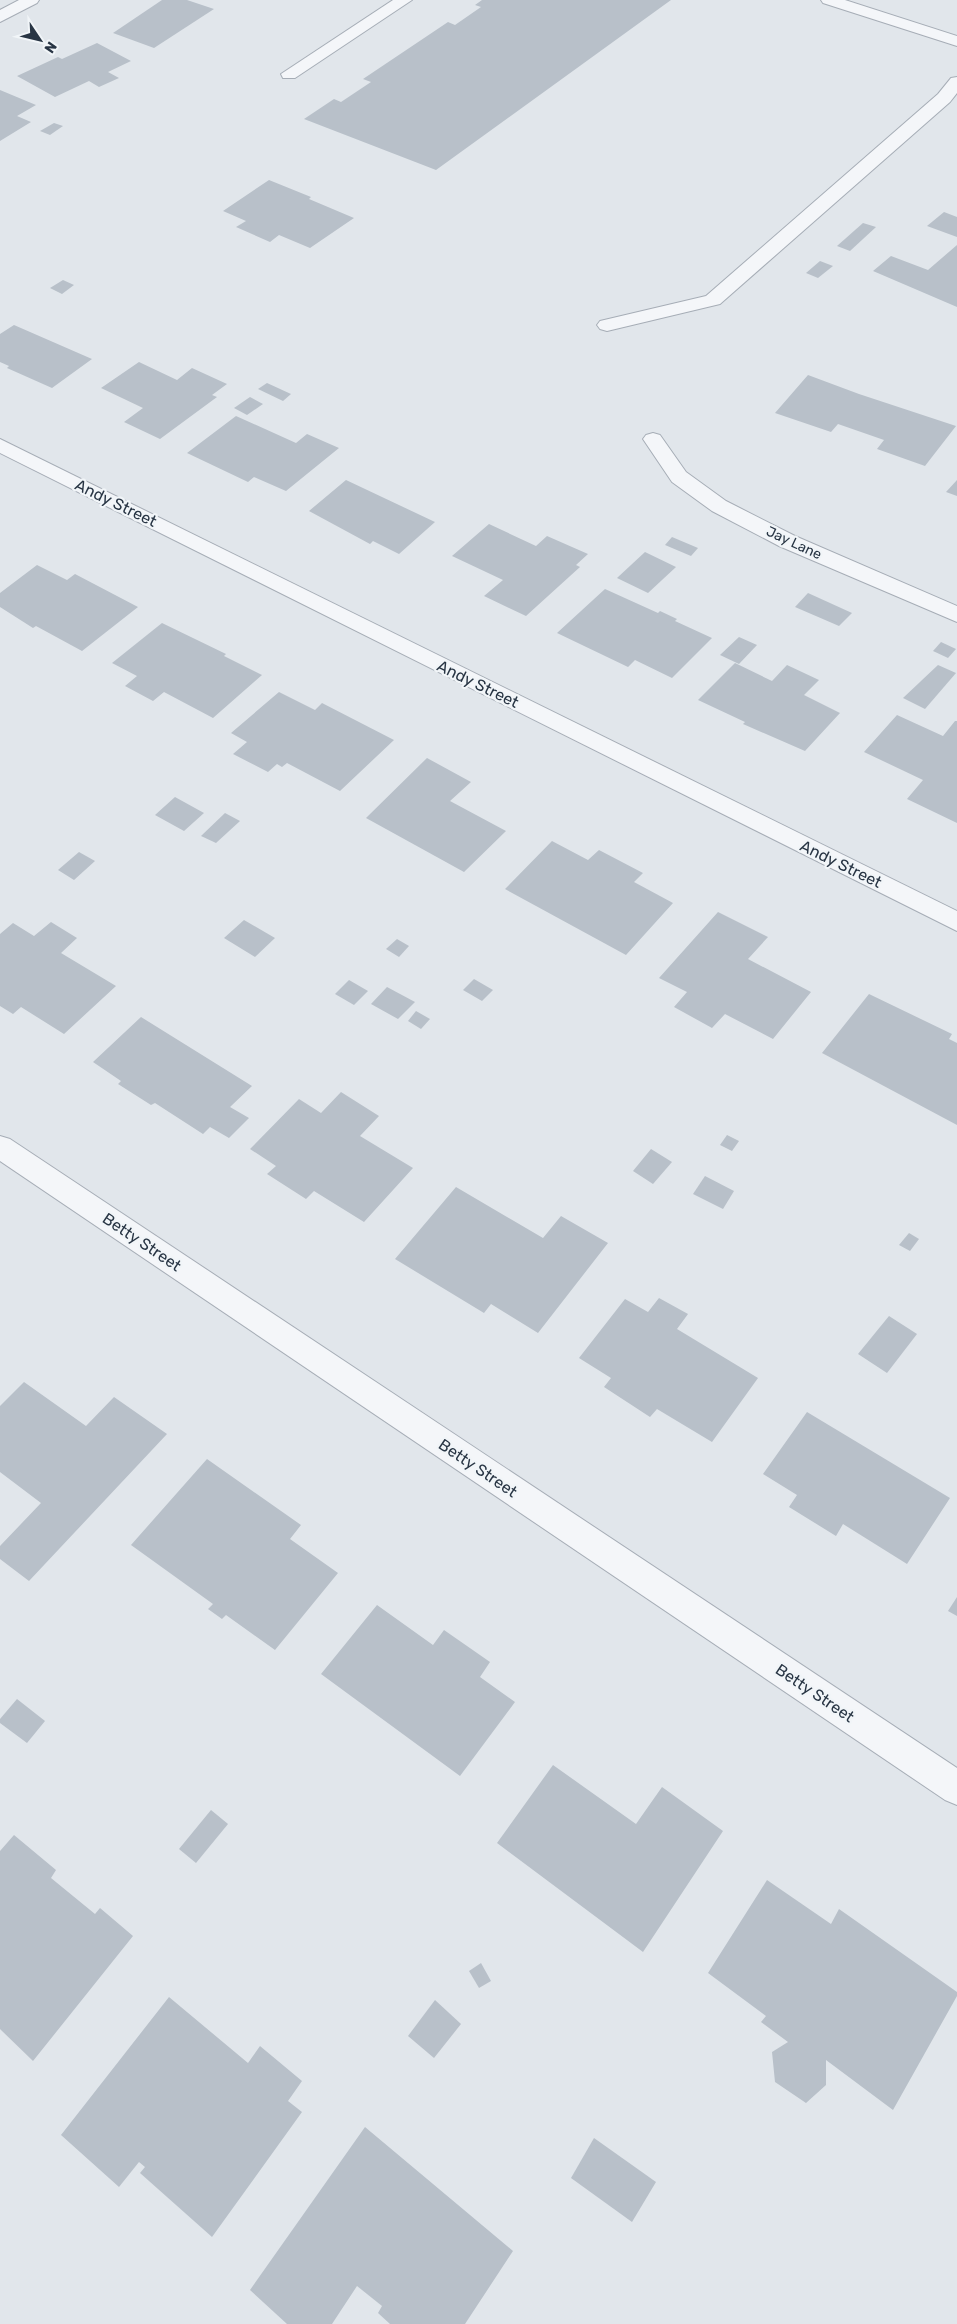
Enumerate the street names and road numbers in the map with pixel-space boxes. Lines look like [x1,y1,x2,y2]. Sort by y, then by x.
street label: Andy Street [72,475,160,531]
street label: Jay Lane [764,523,825,563]
street label: Andy Street [434,656,522,712]
street label: Andy Street [797,836,885,892]
street label: Betty Street [99,1209,185,1275]
street label: Betty Street [435,1435,521,1501]
street label: Betty Street [772,1660,858,1726]

